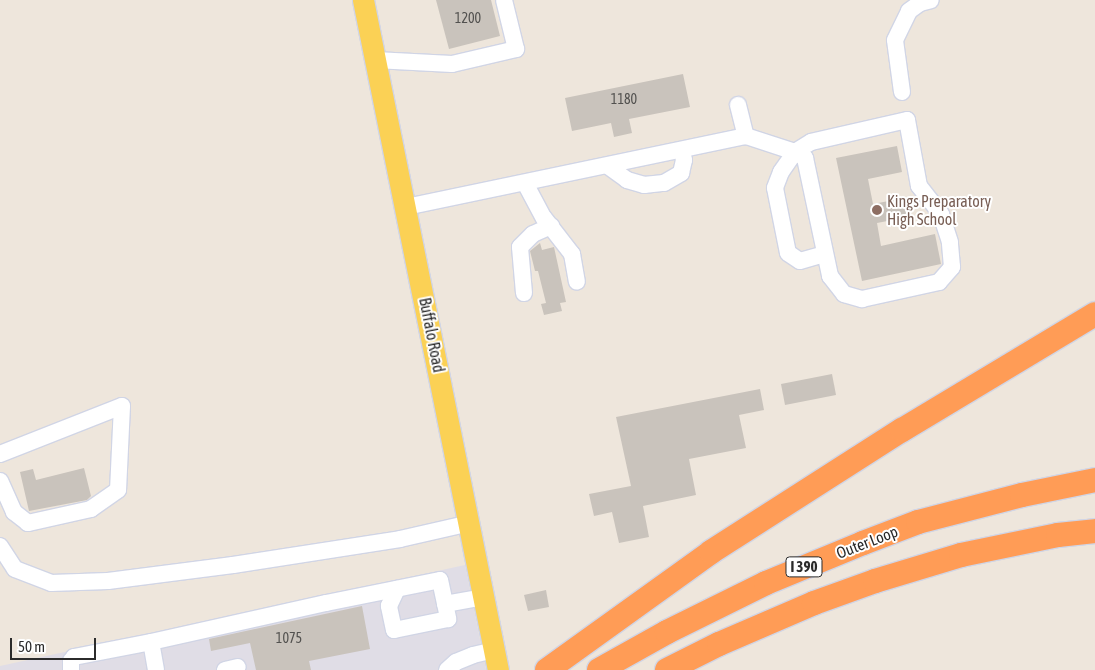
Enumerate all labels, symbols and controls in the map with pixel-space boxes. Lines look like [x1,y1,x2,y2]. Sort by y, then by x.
house number: 1200 [455,10,481,26]
house number: 1180 [611,91,637,107]
place label: Kings Preparatory High School [887,191,991,229]
marker: Kings Preparatory High School [871,204,883,216]
street label: Buffalo Road [415,296,449,374]
street label: Outer Loop [833,521,901,563]
road number: I 390 [785,554,823,580]
scale bar [12,628,99,660]
house number: 1075 [276,630,302,646]
text: 50 m [18,638,45,655]

